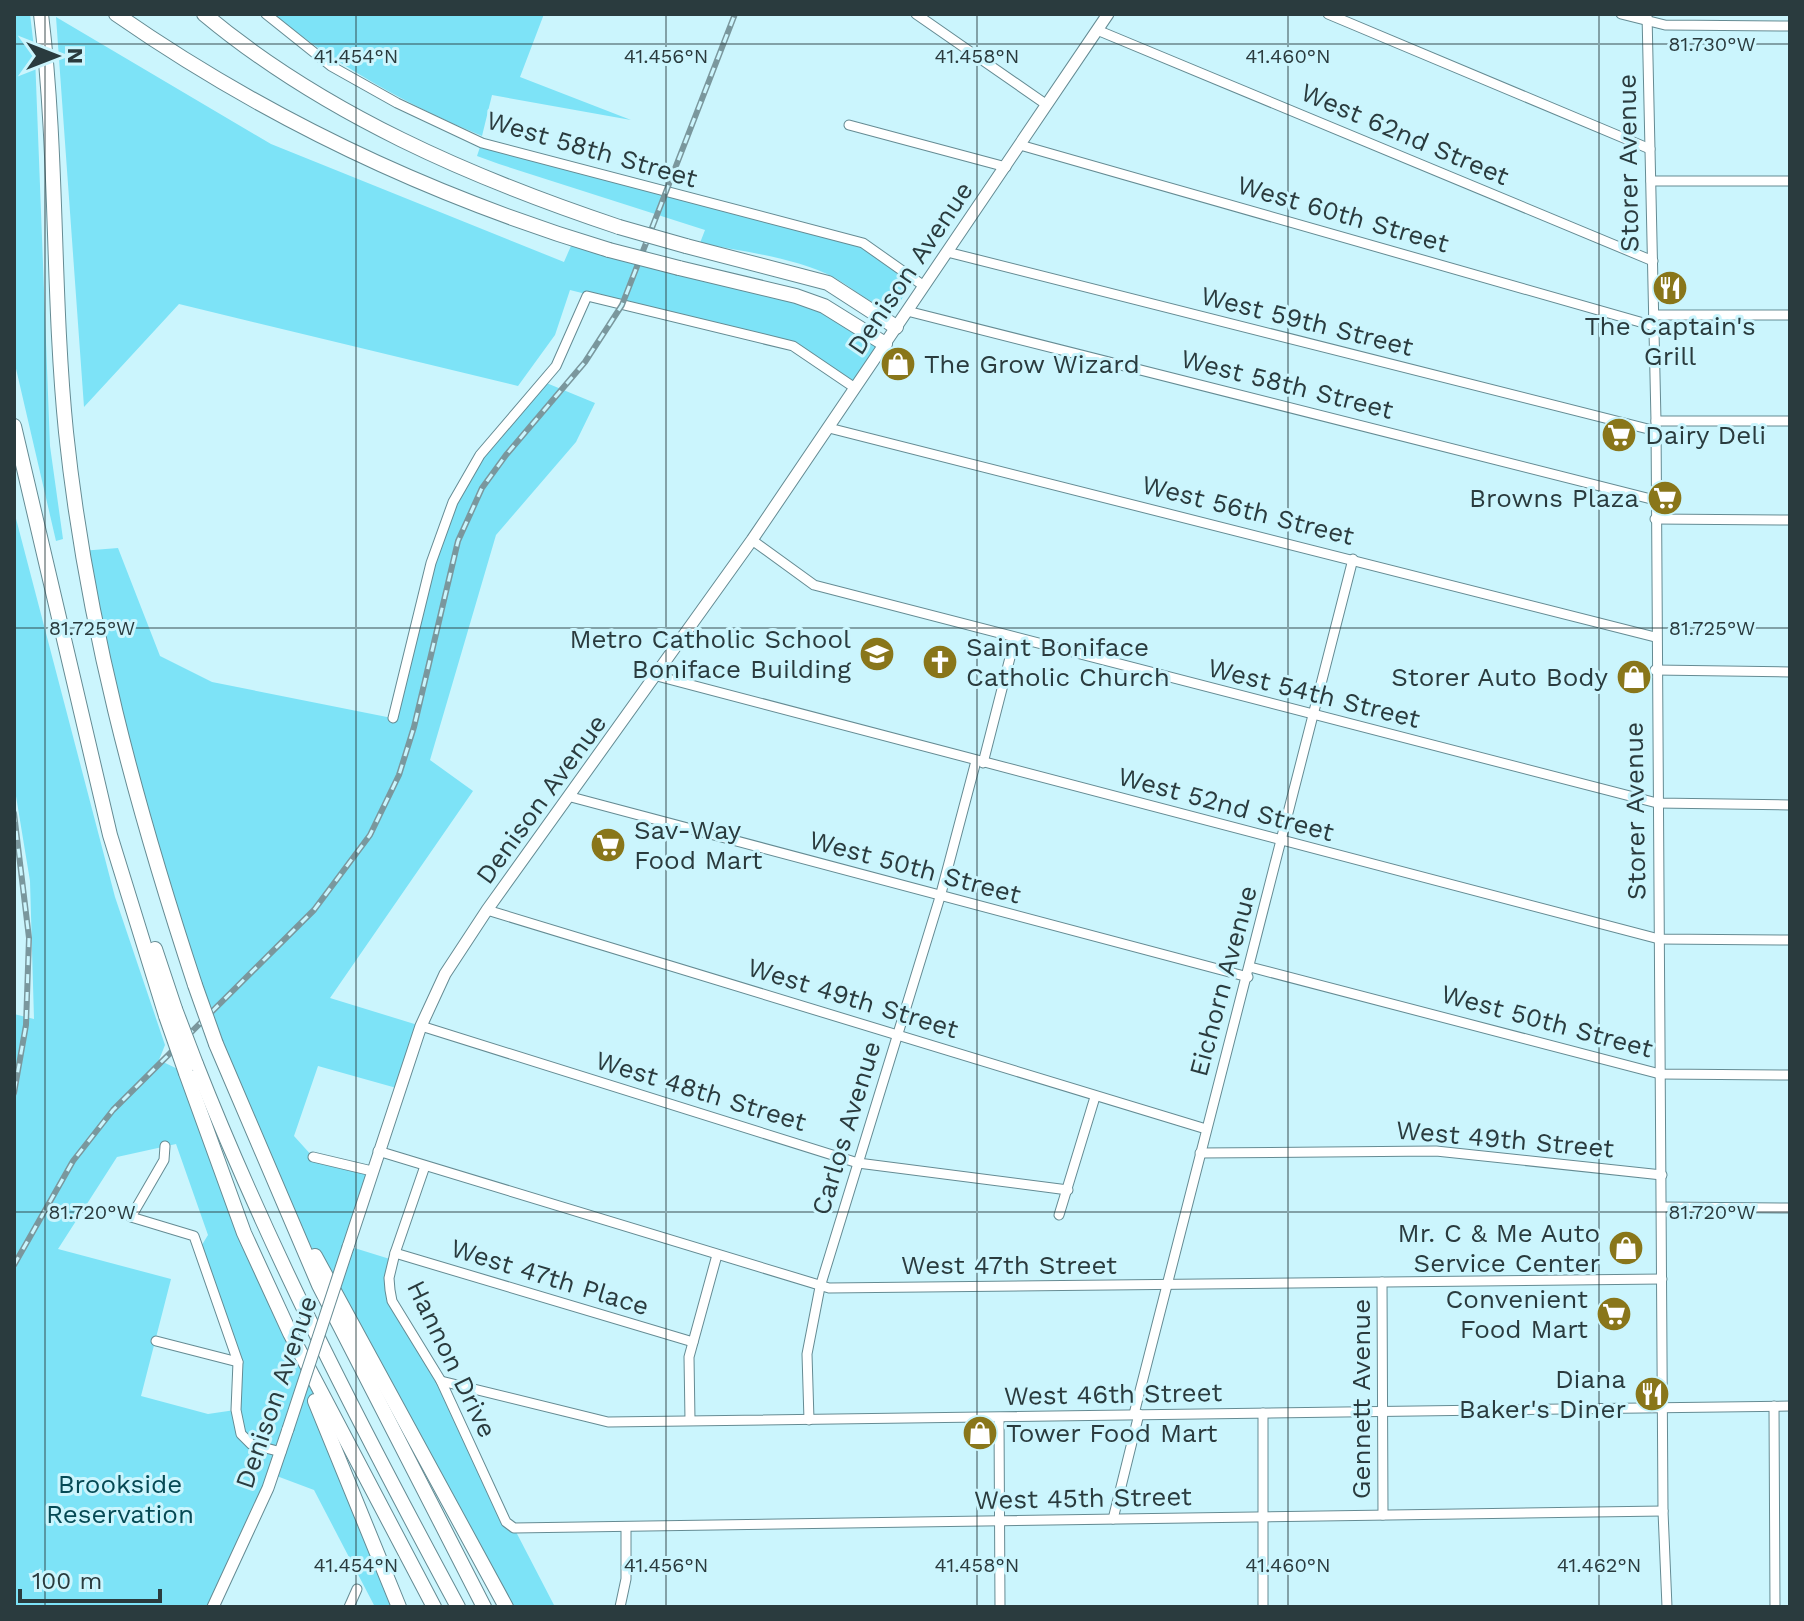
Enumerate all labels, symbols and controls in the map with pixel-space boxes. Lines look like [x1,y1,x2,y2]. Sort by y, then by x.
north arrow [16,16,96,96]
text: 81.730°W [1668,32,1756,56]
text: 41.454°N [314,44,398,68]
text: 41.456°N [624,44,708,68]
text: 41.458°N [935,44,1019,68]
text: 41.460°N [1245,44,1331,68]
text: N [63,48,88,64]
street label: Storer Avenue [1611,74,1645,252]
street label: West 62nd Street [1296,77,1514,191]
street label: West 58th Street [483,105,701,193]
street label: West 60th Street [1234,169,1452,259]
street label: Denison Avenue [841,176,979,360]
restaurant icon: The Captain's Grill [1651,269,1689,307]
street label: West 59th Street [1198,280,1416,362]
place label: The Captain's Grill [1584,311,1756,371]
street label: West 58th Street [1178,343,1396,425]
shop icon: The Grow Wizard [879,345,917,383]
place label: The Grow Wizard [924,349,1140,379]
supermarket icon: Dairy Deli [1600,416,1638,454]
place label: Dairy Deli [1645,420,1766,450]
street label: West 56th Street [1139,469,1357,551]
supermarket icon: Browns Plaza [1646,479,1684,517]
place label: Browns Plaza [1469,483,1639,513]
text: 81.725°W [49,616,135,640]
text: 81.725°W [1669,616,1755,640]
place label: Metro Catholic School Boniface Building [569,624,851,684]
place label: Saint Boniface Catholic Church [966,632,1170,692]
school or university icon: Metro Catholic School Boniface Building [858,635,896,673]
church icon: Saint Boniface Catholic Church [921,643,959,681]
street label: West 54th Street [1205,652,1423,734]
shop icon: Storer Auto Body [1615,658,1653,696]
place label: Storer Auto Body [1391,662,1609,692]
street label: Denison Avenue [470,708,612,890]
street label: Storer Avenue [1618,722,1652,900]
street label: West 52nd Street [1115,761,1337,847]
place label: Sav-Way Food Mart [634,815,762,875]
street label: West 50th Street [806,824,1024,910]
supermarket icon: Sav-Way Food Mart [589,826,627,864]
street label: Eichorn Avenue [1183,882,1263,1080]
street label: West 49th Street [744,952,962,1044]
street label: West 50th Street [1438,978,1656,1064]
street label: Carlos Avenue [805,1037,887,1219]
street label: West 48th Street [592,1045,810,1137]
street label: West 49th Street [1395,1115,1615,1163]
text: 81.720°W [48,1200,136,1224]
text: 81.720°W [1668,1200,1756,1224]
place label: Mr. C & Me Auto Service Center [1398,1218,1600,1278]
shop icon: Mr. C & Me Auto Service Center [1607,1229,1645,1267]
street label: West 47th Place [447,1233,653,1321]
street label: West 47th Street [901,1250,1117,1280]
street label: Hannon Drive [401,1276,503,1442]
place label: Convenient Food Mart [1445,1284,1588,1344]
street label: Denison Avenue [229,1292,323,1492]
supermarket icon: Convenient Food Mart [1595,1295,1633,1333]
street label: Gennett Avenue [1346,1299,1376,1499]
place label: Diana Baker's Diner [1459,1364,1626,1424]
restaurant icon: Diana Baker's Diner [1633,1375,1671,1413]
street label: West 46th Street [1004,1377,1223,1411]
shop icon: Tower Food Mart [961,1414,999,1452]
place label: Tower Food Mart [1006,1418,1218,1448]
park label: Brookside Reservation [46,1469,194,1529]
street label: West 45th Street [974,1481,1192,1515]
scale bar [20,1553,160,1603]
text: 41.454°N [314,1553,398,1577]
text: 41.456°N [624,1553,708,1577]
text: 41.458°N [935,1553,1019,1577]
text: 41.460°N [1245,1553,1331,1577]
text: 41.462°N [1557,1553,1641,1577]
text: 100 m [32,1567,102,1595]

